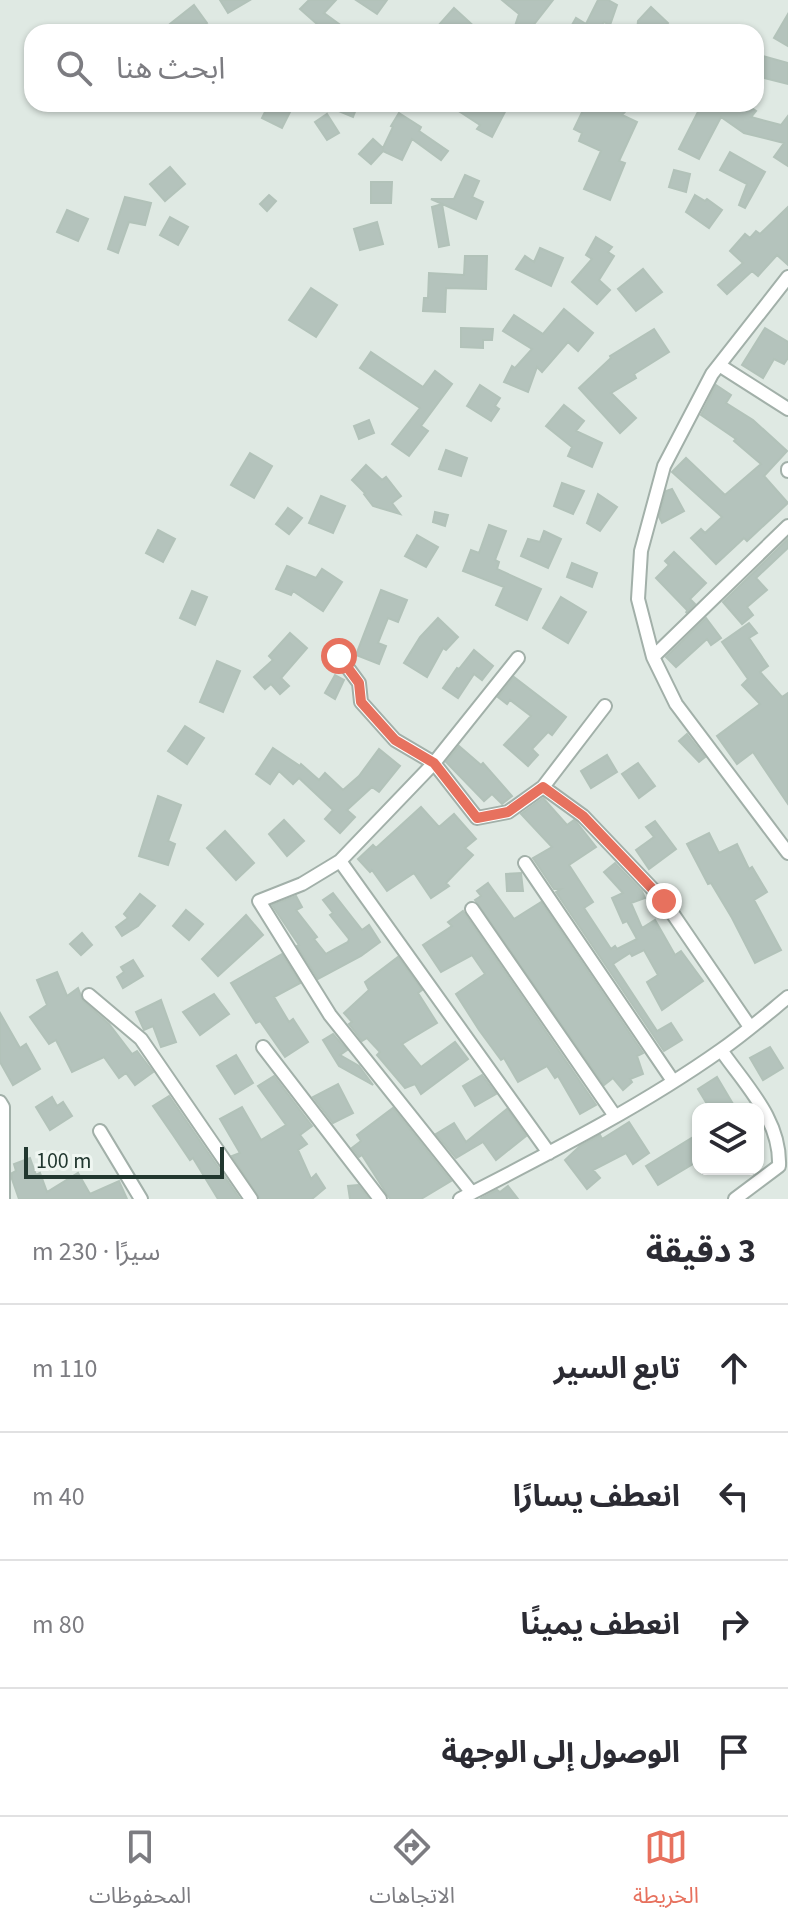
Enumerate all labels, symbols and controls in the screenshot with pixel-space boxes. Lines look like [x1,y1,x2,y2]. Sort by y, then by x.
search box [24,24,764,112]
icon: search [52,46,96,90]
text: ابحث هنا [116,47,225,90]
route start [321,638,357,674]
route end [646,883,682,919]
map controls [692,1103,764,1175]
button: layers [692,1103,764,1175]
scale bar [24,1143,224,1179]
text: 100 m [36,1145,91,1177]
text: 3 دقيقة [646,1227,756,1276]
text: سيرًا · 230 m [32,1233,160,1270]
icon: ahead [712,1346,756,1390]
text: تابع السير [554,1347,680,1390]
text: 110 m [32,1350,98,1387]
icon: left [712,1474,756,1518]
text: انعطف يسارًا [513,1475,680,1518]
text: 40 m [32,1478,85,1515]
icon: right [712,1602,756,1646]
text: انعطف يمينًا [521,1603,680,1646]
text: 80 m [32,1606,85,1643]
icon: arrive [712,1730,756,1774]
text: الوصول إلى الوجهة [441,1731,680,1774]
tab: المحفوظات [89,1825,191,1919]
tab: الاتجاهات [369,1825,455,1919]
tab: الخريطة [633,1825,699,1919]

